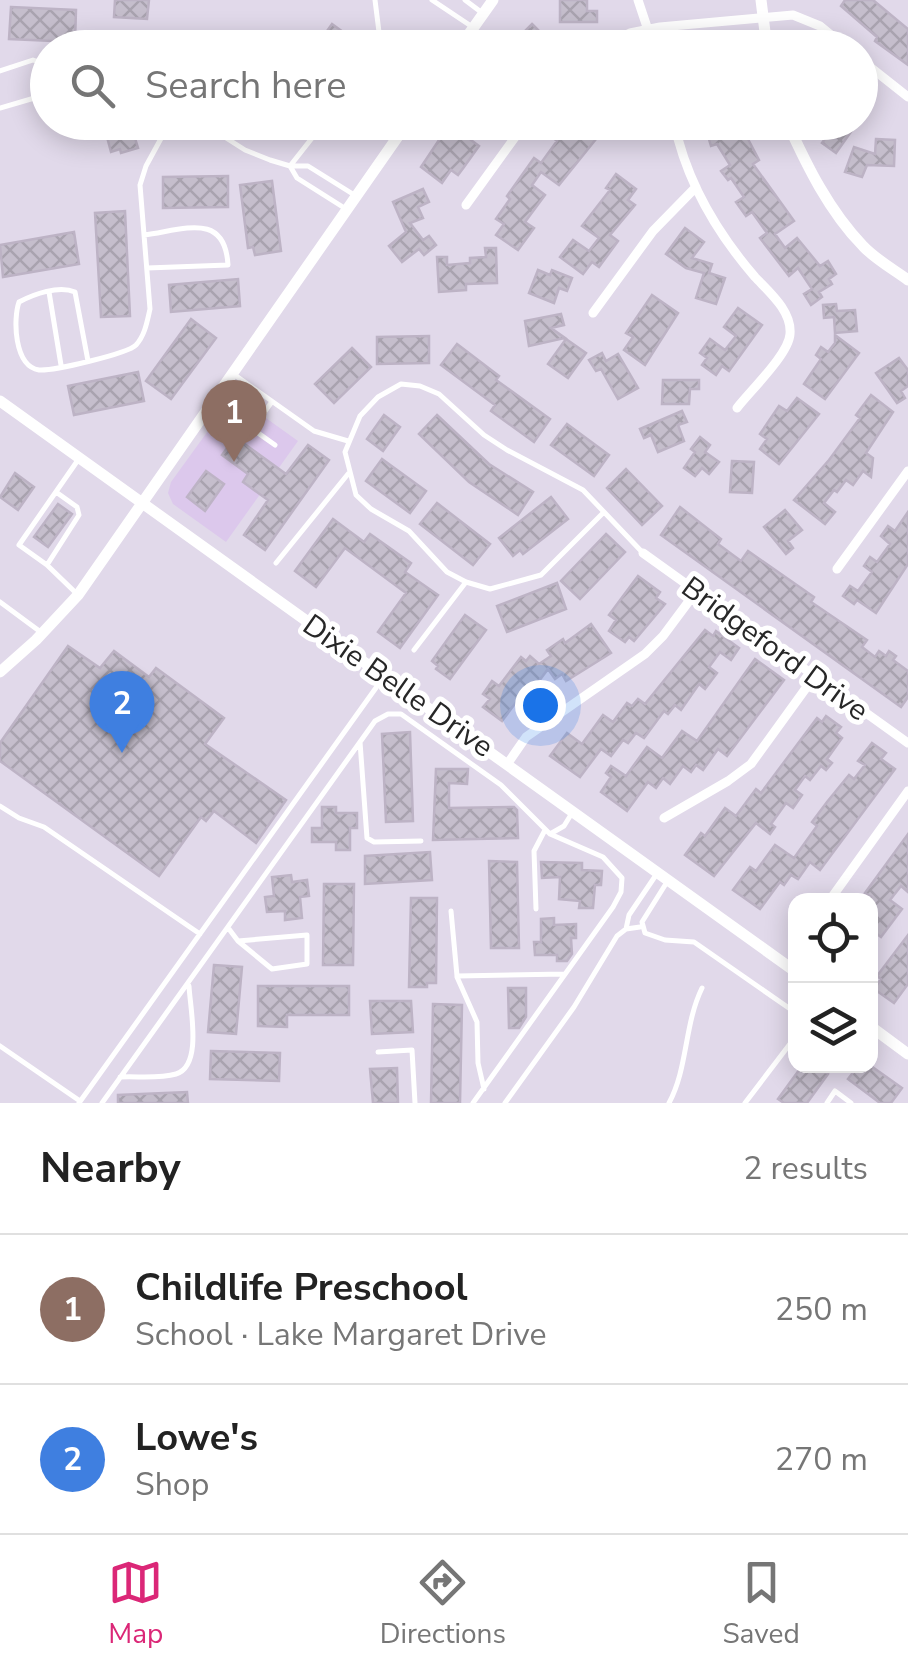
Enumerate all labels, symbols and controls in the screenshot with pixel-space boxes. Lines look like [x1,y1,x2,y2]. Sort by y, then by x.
search box [30,30,878,140]
icon: search [65,58,120,113]
text: Search here [145,60,346,111]
pin: 1 [202,380,266,462]
street label: Bridgeford Drive [673,567,877,731]
street label: Dixie Belle Drive [294,605,502,767]
pin: 2 [90,670,154,753]
your location [515,680,566,731]
map controls [788,893,878,1073]
button: locate [788,893,878,983]
button: layers [788,983,878,1073]
text: Nearby [40,1140,181,1197]
text: 2 results [743,1147,868,1190]
text: Childlife Preschool [135,1262,468,1313]
text: 1 [63,1288,82,1331]
text: 250 m [775,1288,868,1331]
text: School · Lake Margaret Drive [135,1313,547,1356]
text: Lowe's [135,1412,258,1463]
text: 2 [63,1438,82,1481]
text: 270 m [775,1438,868,1481]
text: Shop [135,1463,209,1506]
tab: Map [108,1555,163,1653]
tab: Directions [380,1555,506,1653]
tab: Saved [722,1555,800,1653]

